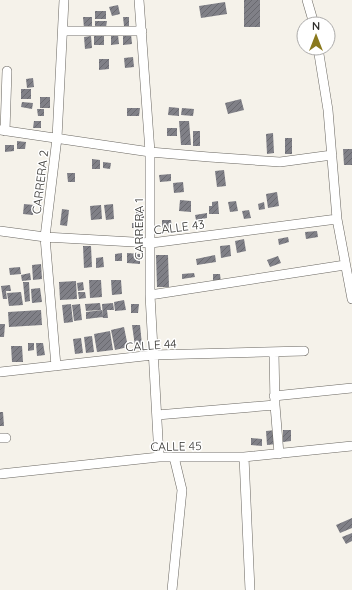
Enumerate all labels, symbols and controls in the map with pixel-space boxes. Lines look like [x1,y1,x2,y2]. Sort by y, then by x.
north arrow [296,16,336,56]
text: N [312,19,320,33]
street label: CARRERA 2 [29,149,51,215]
street label: CARRERA 1 [131,198,146,260]
street label: CALLE 43 [153,216,205,238]
street label: CALLE 44 [125,336,177,354]
street label: CALLE 45 [150,438,202,454]

